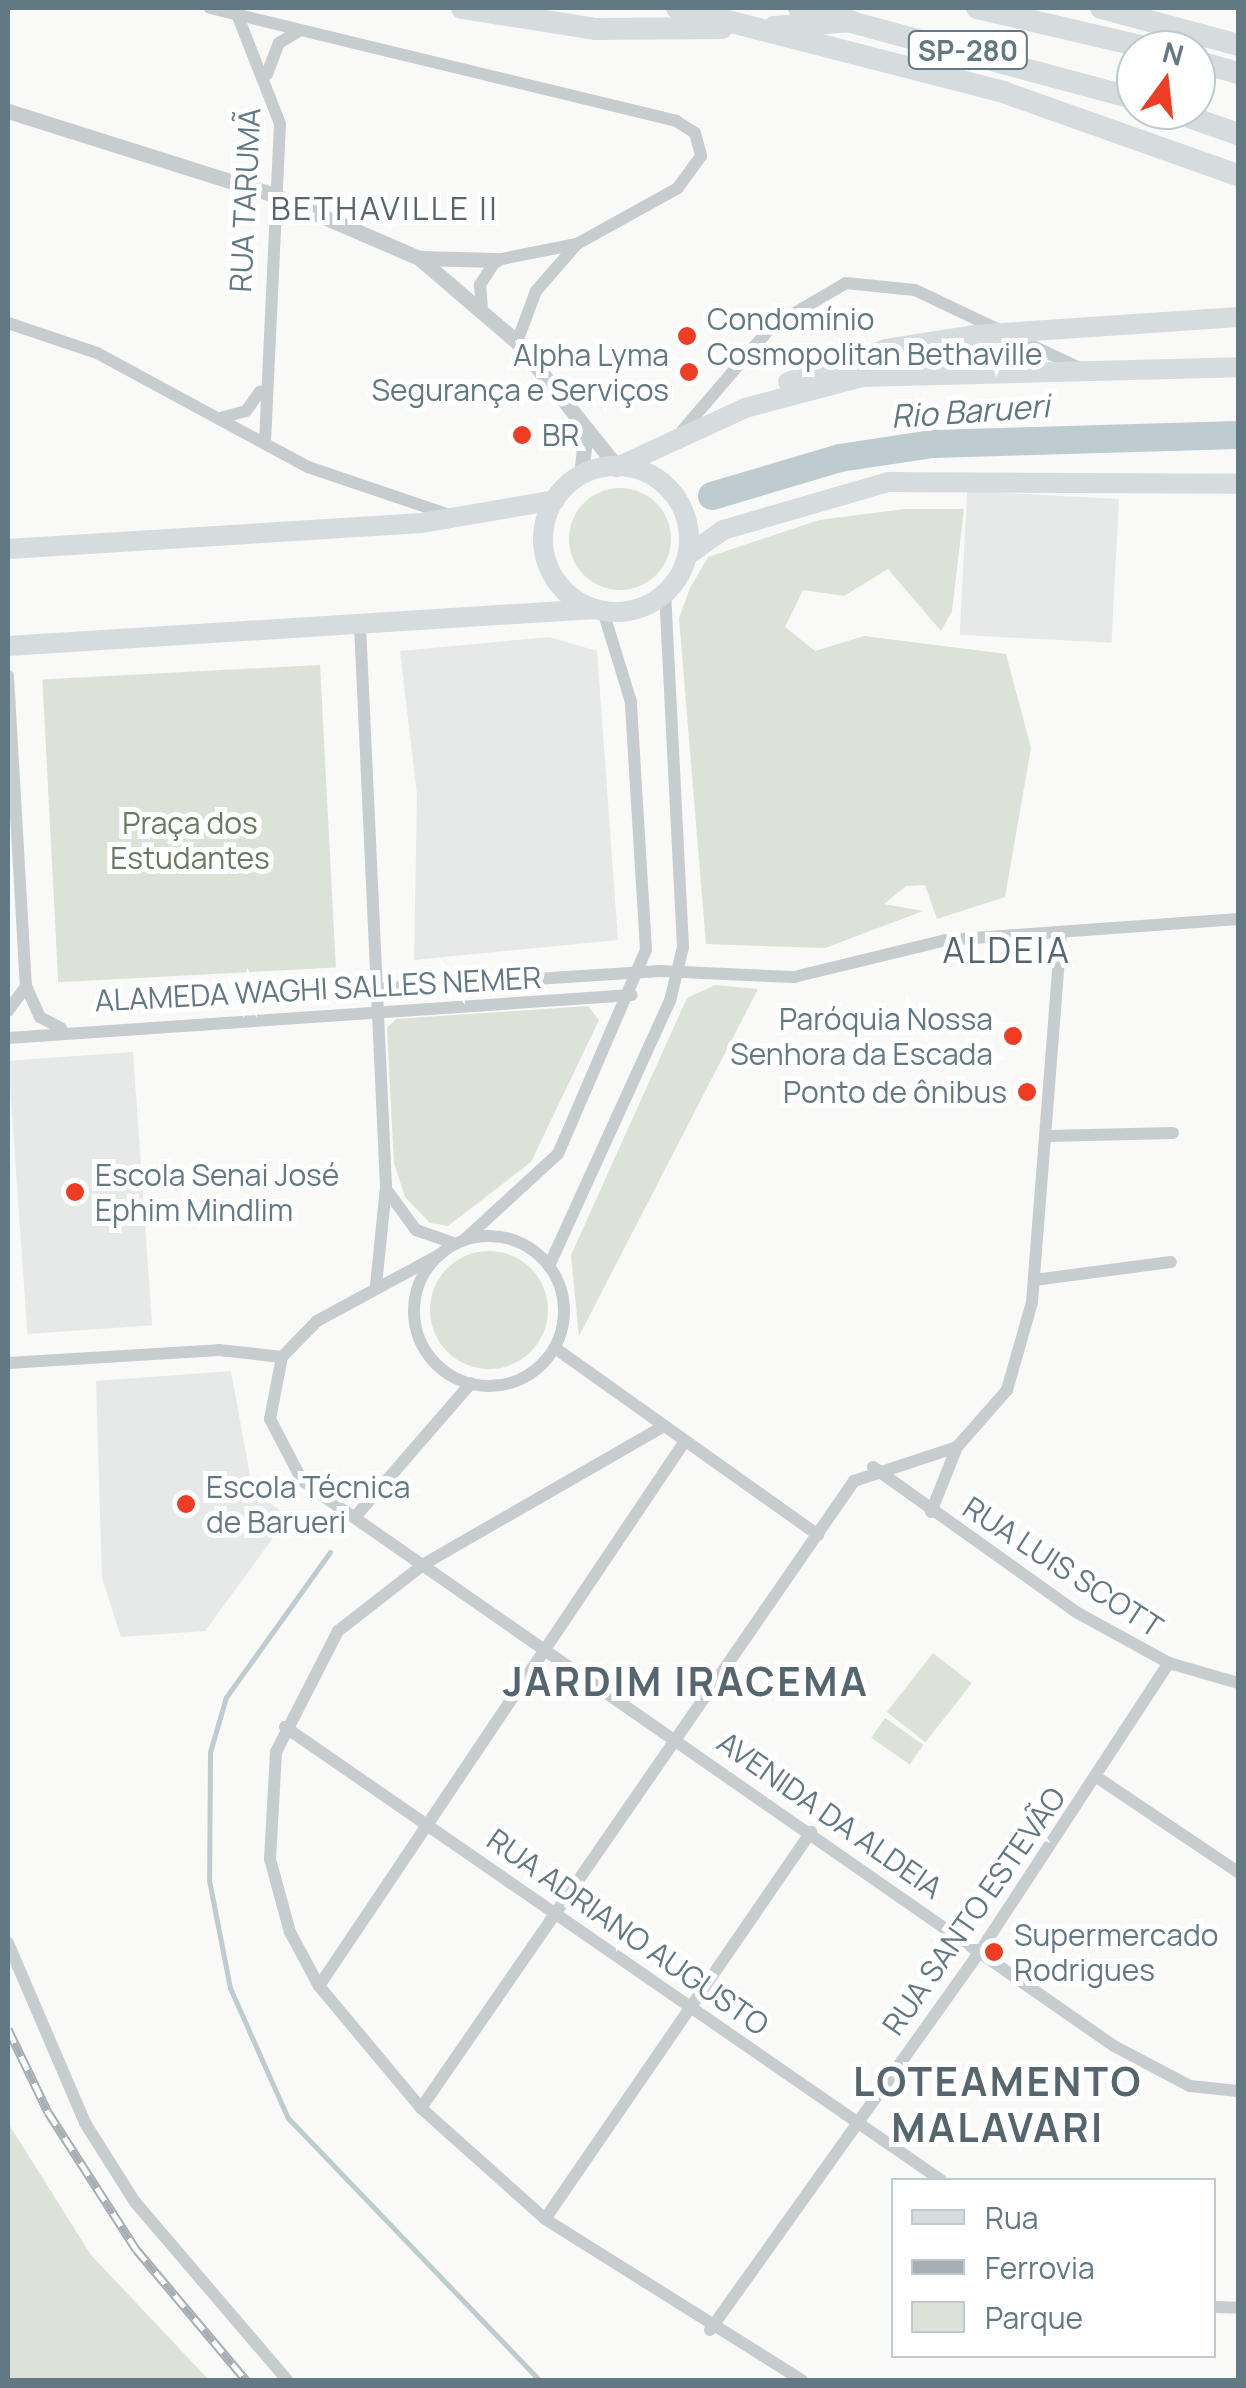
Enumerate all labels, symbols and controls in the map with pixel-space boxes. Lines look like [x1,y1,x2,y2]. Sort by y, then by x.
road number: SP-280 [906,27,1030,73]
north arrow [1116,30,1216,130]
text: N [1159,32,1188,74]
street label: RUA TARUMÃ [222,107,268,293]
district label: BETHAVILLE II [271,189,499,227]
place label: Condomínio Cosmopolitan Bethaville [707,301,1043,372]
marker: Condomínio Cosmopolitan Bethaville [676,325,698,347]
place label: Alpha Lyma Segurança e Serviços [371,337,669,408]
marker: Alpha Lyma Segurança e Serviços [678,361,700,383]
water label: Rio Barueri [890,386,1050,436]
place label: BR [542,417,579,453]
marker: BR [511,424,533,446]
park label: Praça dos Estudantes [110,805,270,876]
district label: ALDEIA [943,929,1071,971]
street label: ALAMEDA WAGHI SALLES NEMER [94,959,542,1019]
place label: Paróquia Nossa Senhora da Escada [730,1001,993,1072]
marker: Paróquia Nossa Senhora da Escada [1002,1025,1024,1047]
place label: Ponto de ônibus [783,1074,1007,1110]
marker: Ponto de ônibus [1016,1081,1038,1103]
place label: Escola Senai José Ephim Mindlim [95,1157,339,1228]
marker: Escola Senai José Ephim Mindlim [64,1181,86,1203]
place label: Escola Técnica de Barueri [206,1469,410,1540]
street label: RUA LUIS SCOTT [956,1489,1170,1645]
marker: Escola Técnica de Barueri [175,1493,197,1515]
district label: JARDIM IRACEMA [503,1657,869,1705]
street label: AVENIDA DA ALDEIA [711,1724,949,1906]
street label: RUA SANTO ESTEVÃO [875,1780,1073,2042]
street label: RUA ADRIANO AUGUSTO [480,1821,776,2043]
place label: Supermercado Rodrigues [1014,1917,1219,1988]
marker: Supermercado Rodrigues [983,1941,1005,1963]
district label: LOTEAMENTO MALAVARI [853,2057,1143,2151]
legend [891,2178,1216,2358]
text: Rua [985,2197,1038,2238]
text: Ferrovia [985,2247,1095,2288]
text: Parque [985,2297,1083,2338]

